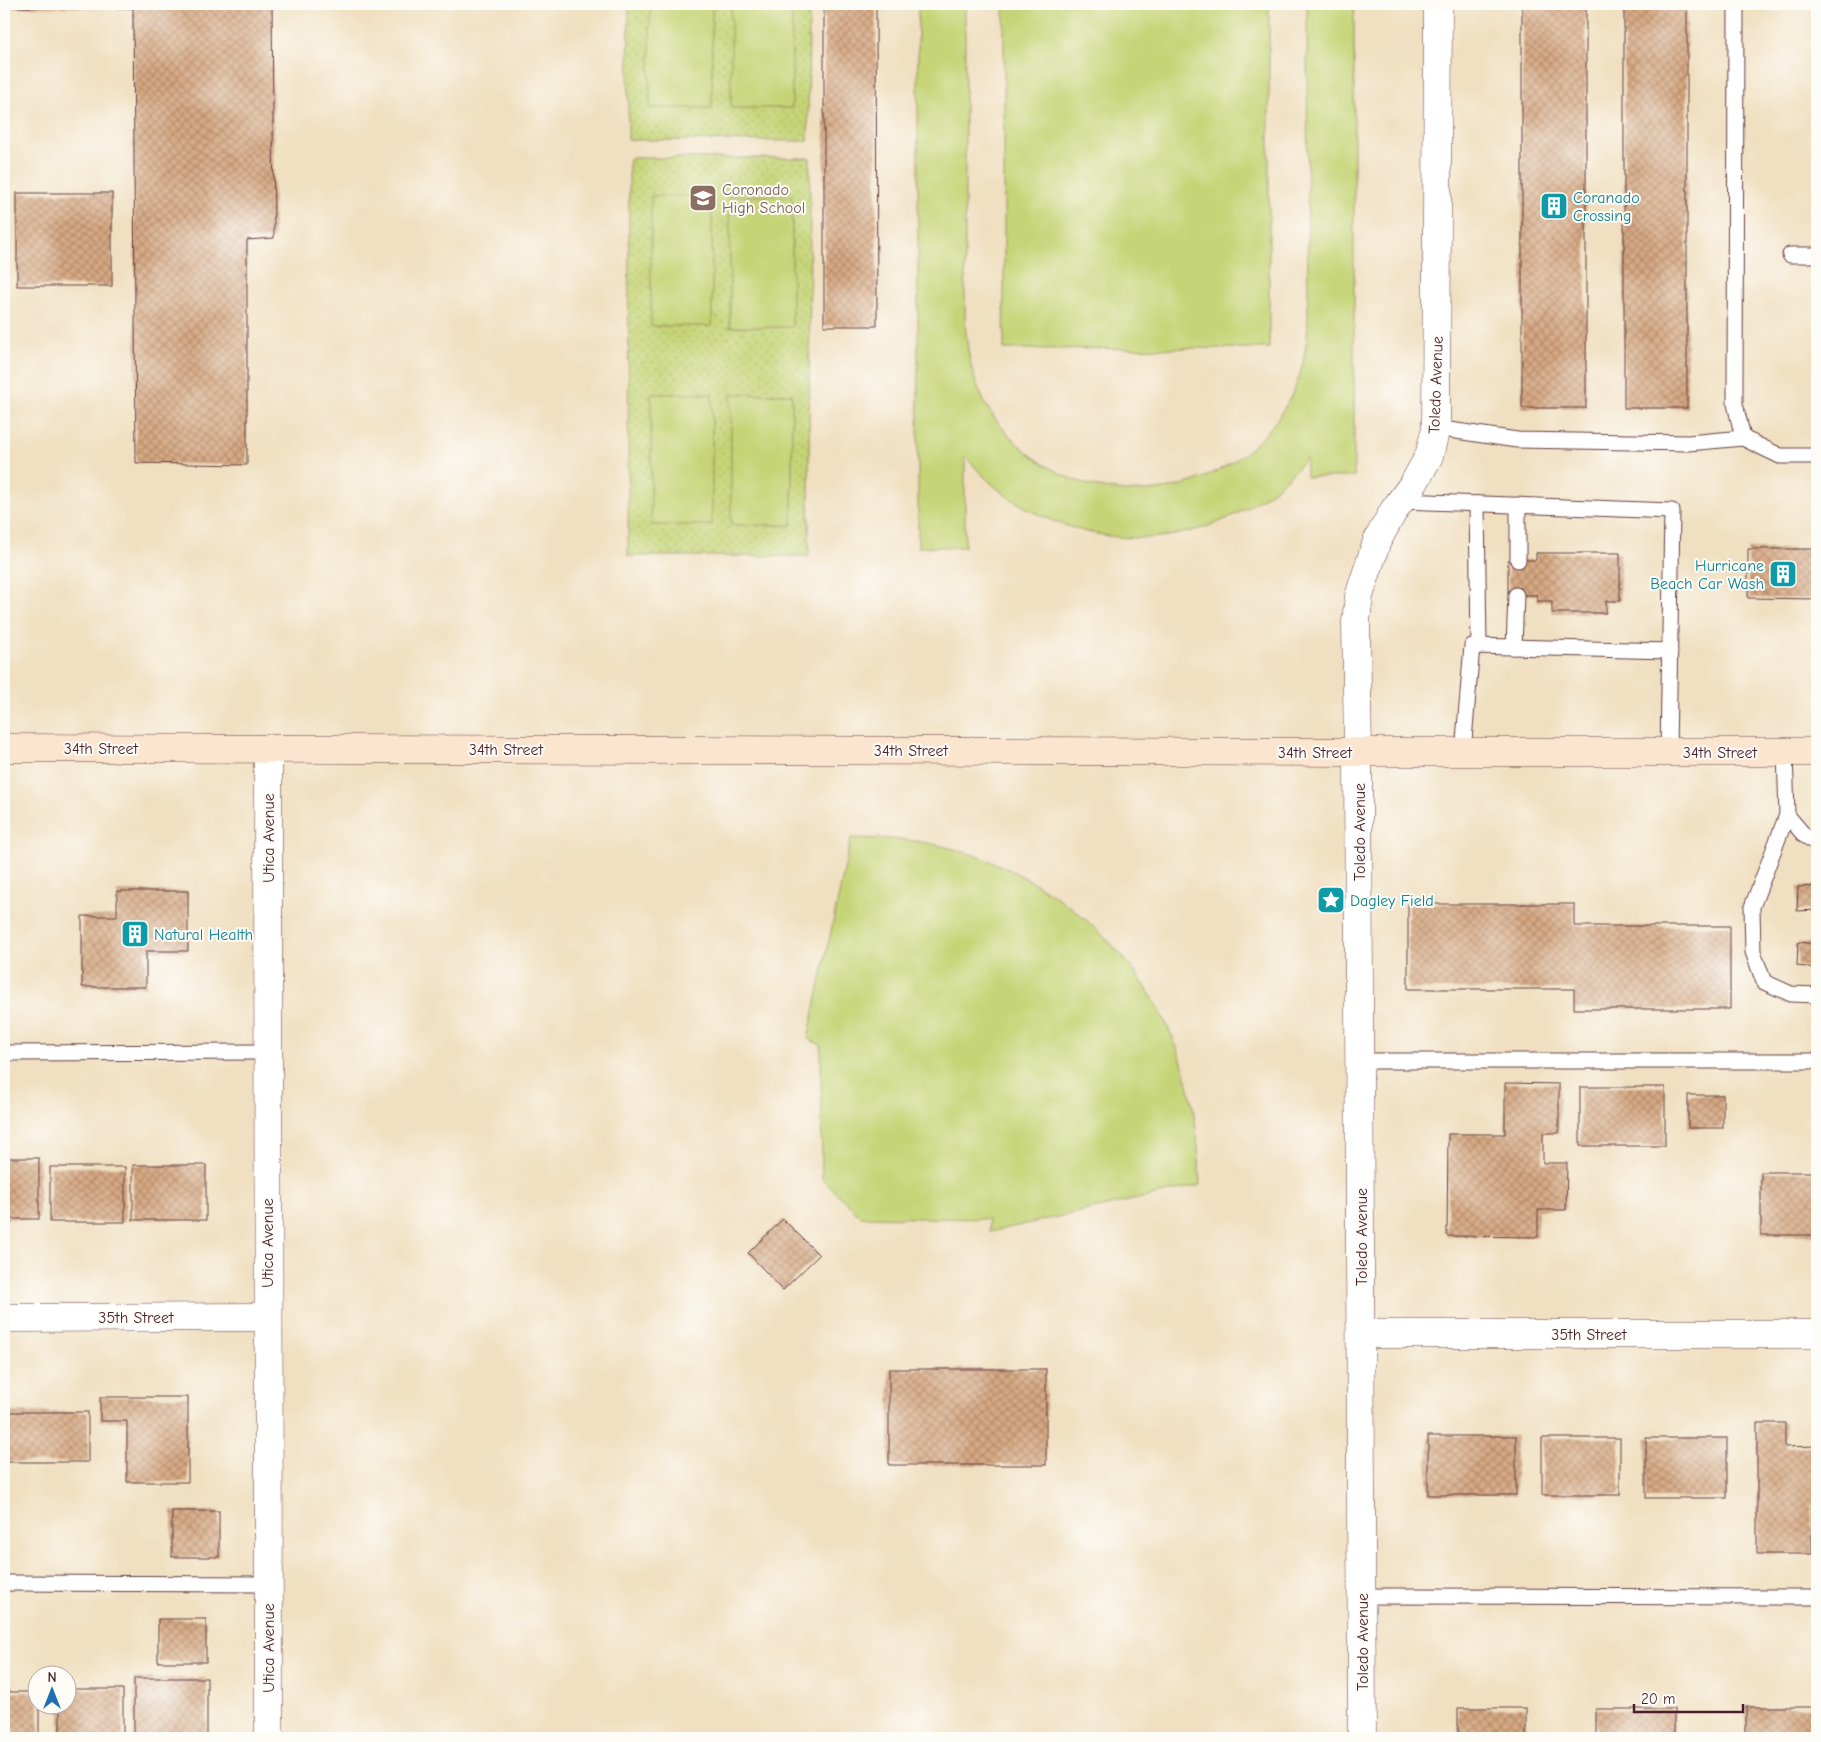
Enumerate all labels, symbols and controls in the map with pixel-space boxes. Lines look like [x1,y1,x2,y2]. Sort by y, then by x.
place label: Coronado High School [722,181,805,217]
school or university icon: Coronado High School [688,183,718,213]
place label: Coranado Crossing [1573,189,1640,225]
building icon: Coranado Crossing [1539,191,1569,221]
street label: Toledo Avenue [1425,336,1447,434]
place label: Hurricane Beach Car Wash [1650,557,1764,593]
building icon: Hurricane Beach Car Wash [1768,559,1798,589]
street label: 34th Street [64,740,139,758]
street label: 34th Street [469,741,544,759]
street label: 34th Street [874,742,949,760]
street label: 34th Street [1278,744,1353,762]
street label: 34th Street [1683,744,1758,762]
street label: Toledo Avenue [1351,783,1369,881]
street label: Utica Avenue [260,793,278,883]
place icon: Dagley Field [1316,885,1346,915]
place label: Dagley Field [1350,892,1434,910]
building icon: Natural Health [120,919,150,949]
place label: Natural Health [154,926,253,944]
street label: Toledo Avenue [1353,1188,1371,1286]
street label: Utica Avenue [259,1198,277,1288]
street label: 35th Street [98,1309,174,1327]
street label: 35th Street [1551,1326,1627,1344]
street label: Toledo Avenue [1354,1593,1372,1691]
street label: Utica Avenue [260,1603,278,1693]
north arrow [28,1664,78,1714]
text: N [47,1669,57,1686]
scale bar [1634,1682,1742,1714]
text: 20 m [1641,1690,1675,1708]

